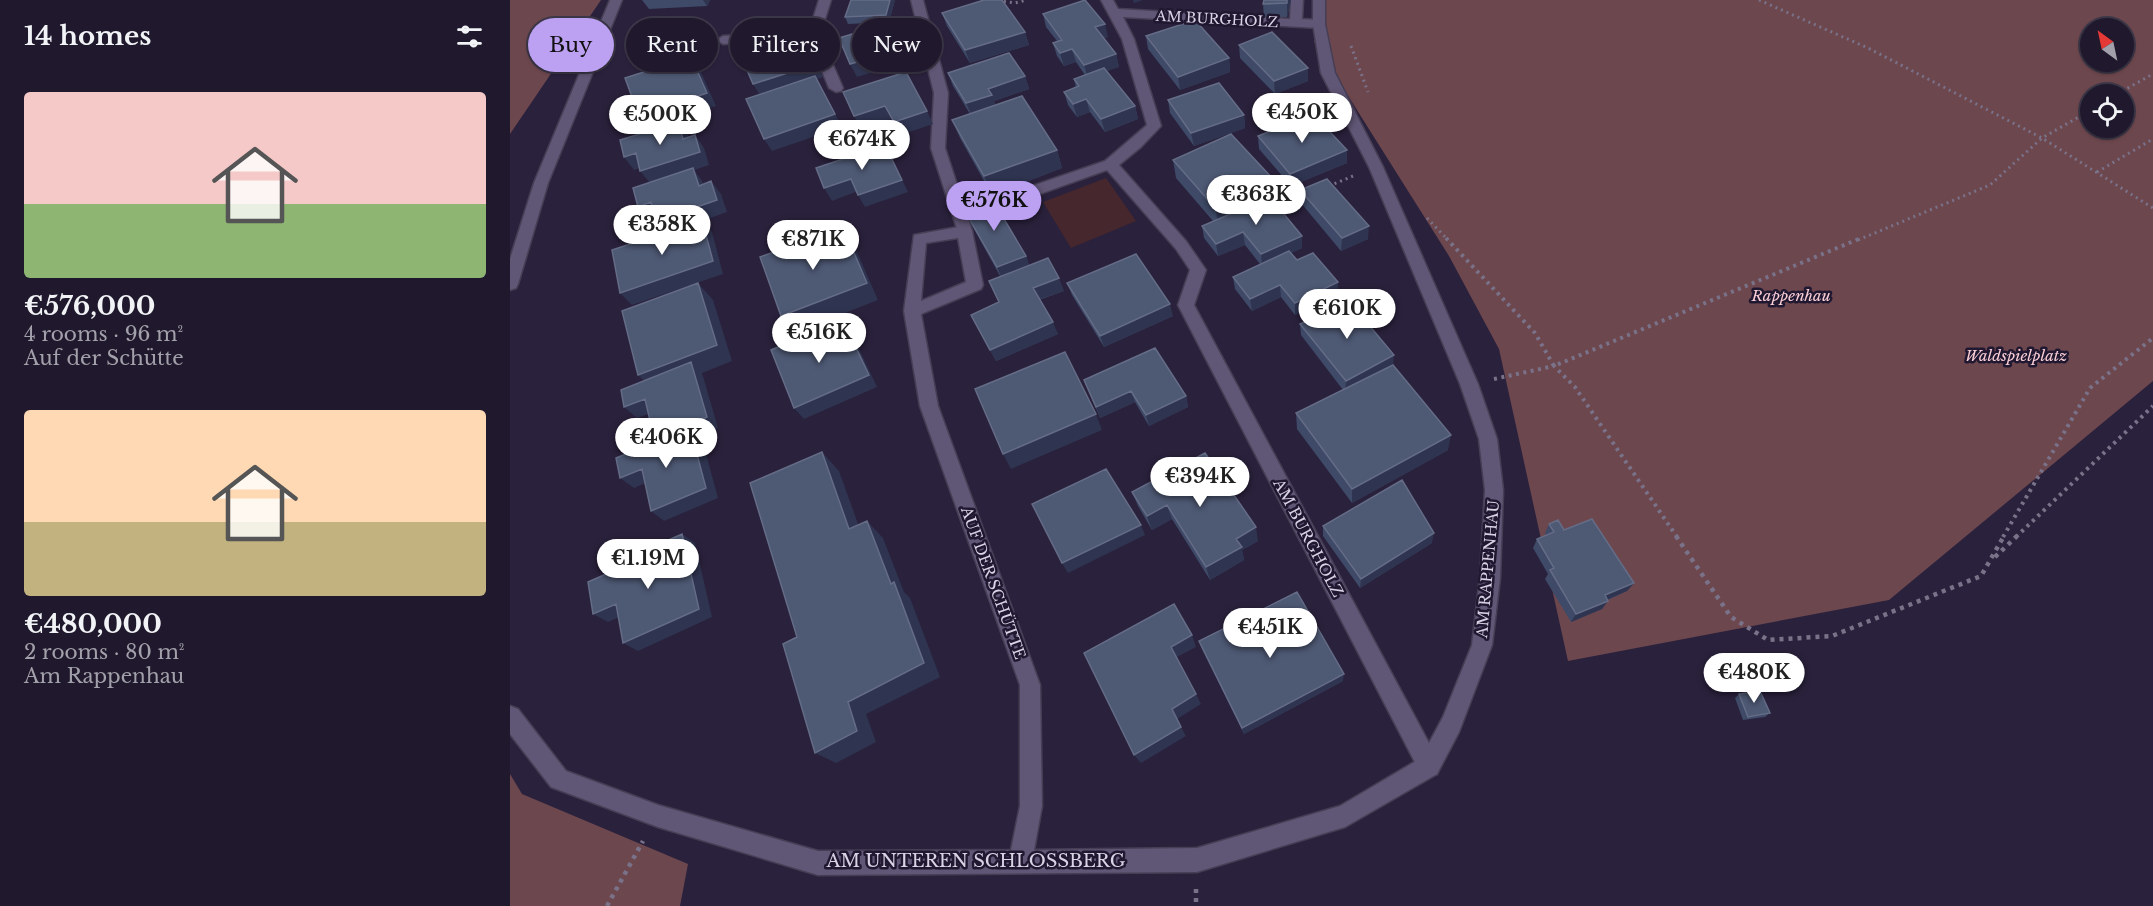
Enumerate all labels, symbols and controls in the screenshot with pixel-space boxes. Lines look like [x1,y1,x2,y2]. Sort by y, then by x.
street label: AM BURGHOLZ [1154,7,1279,31]
chip: Buy [528,18,614,72]
chip: Rent [626,18,718,72]
chip: Filters [730,18,840,72]
chip: New [852,18,942,72]
north arrow [2080,18,2134,72]
map controls [2080,18,2134,138]
text: 14 homes [24,20,151,52]
icon: filters [453,20,486,53]
button: locate [2080,84,2134,138]
pin: €450K [1260,93,1344,144]
pin: €500K [618,95,702,146]
text: €450K [1266,100,1338,124]
text: €500K [623,102,697,126]
pin: €674K [820,120,904,171]
text: €674K [828,127,896,151]
icon: home [201,131,309,239]
pin: €363K [1214,175,1298,226]
pin: €576K [952,181,1036,232]
text: €363K [1221,182,1291,206]
text: €576K [960,188,1028,212]
pin: €358K [620,205,704,256]
text: €358K [627,212,697,236]
pin: €871K [771,220,855,271]
text: €871K [781,227,845,251]
park label: Rappenhau [1750,286,1831,305]
pin: €610K [1305,289,1389,340]
text: €576,000 [24,290,155,322]
text: €610K [1313,296,1381,320]
pin: €516K [777,313,861,364]
text: €516K [786,320,852,344]
text: 4 rooms · 96 m² [24,322,183,346]
text: Auf der Schütte [24,346,184,370]
park label: Waldspielplatz [1965,346,2067,365]
pin: €406K [624,418,708,469]
text: €406K [629,425,703,449]
icon: home [201,449,309,557]
pin: €394K [1158,457,1242,508]
text: €394K [1164,464,1236,488]
street label: AM BURGHOLZ [1269,474,1348,600]
street label: AM RAPPENHAU [1472,499,1503,640]
street label: AUF DER SCHÜTTE [957,503,1030,662]
pin: €1.19M [599,539,697,590]
text: €1.19M [611,546,685,570]
text: €480,000 [24,608,162,640]
pin: €451K [1228,608,1312,659]
text: €451K [1237,615,1303,639]
text: 2 rooms · 80 m² [24,640,185,664]
pin: €480K [1712,653,1796,704]
text: €480K [1718,660,1790,684]
text: Am Rappenhau [24,664,184,688]
street label: AM UNTEREN SCHLOSSBERG [826,850,1126,872]

